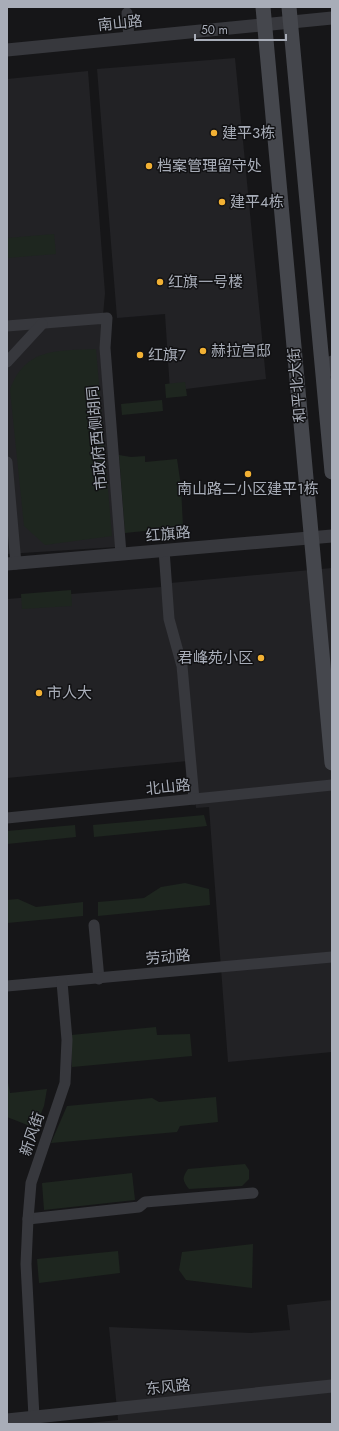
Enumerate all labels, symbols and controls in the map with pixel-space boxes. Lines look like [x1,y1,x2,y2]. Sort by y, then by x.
street label: 南山路 [96,10,144,36]
scale bar [195,16,286,42]
text: 50 m [201,21,228,39]
place label: 建平3栋 [222,122,275,144]
marker: 建平3栋 [209,128,219,138]
place label: 档案管理留守处 [157,155,262,177]
marker: 档案管理留守处 [144,161,154,171]
place label: 建平4栋 [230,191,284,213]
marker: 建平4栋 [217,197,227,207]
place label: 红旗一号楼 [168,271,243,293]
marker: 红旗一号楼 [155,277,165,287]
place label: 赫拉宫邸 [211,340,271,362]
place label: 红旗7 [148,344,186,366]
marker: 赫拉宫邸 [198,346,208,356]
street label: 和平北大街 [283,347,311,423]
marker: 红旗7 [135,350,145,360]
street label: 市政府西侧胡同 [81,385,113,491]
marker: 南山路二小区建平1栋 [243,469,253,479]
place label: 南山路二小区建平1栋 [177,478,319,500]
street label: 红旗路 [145,521,191,547]
place label: 君峰苑小区 [178,647,253,669]
marker: 君峰苑小区 [256,653,266,663]
place label: 市人大 [47,682,92,704]
marker: 市人大 [34,688,44,698]
street label: 北山路 [144,774,192,800]
street label: 劳动路 [145,944,191,970]
street label: 新风街 [14,1109,50,1159]
street label: 东风路 [144,1374,192,1400]

